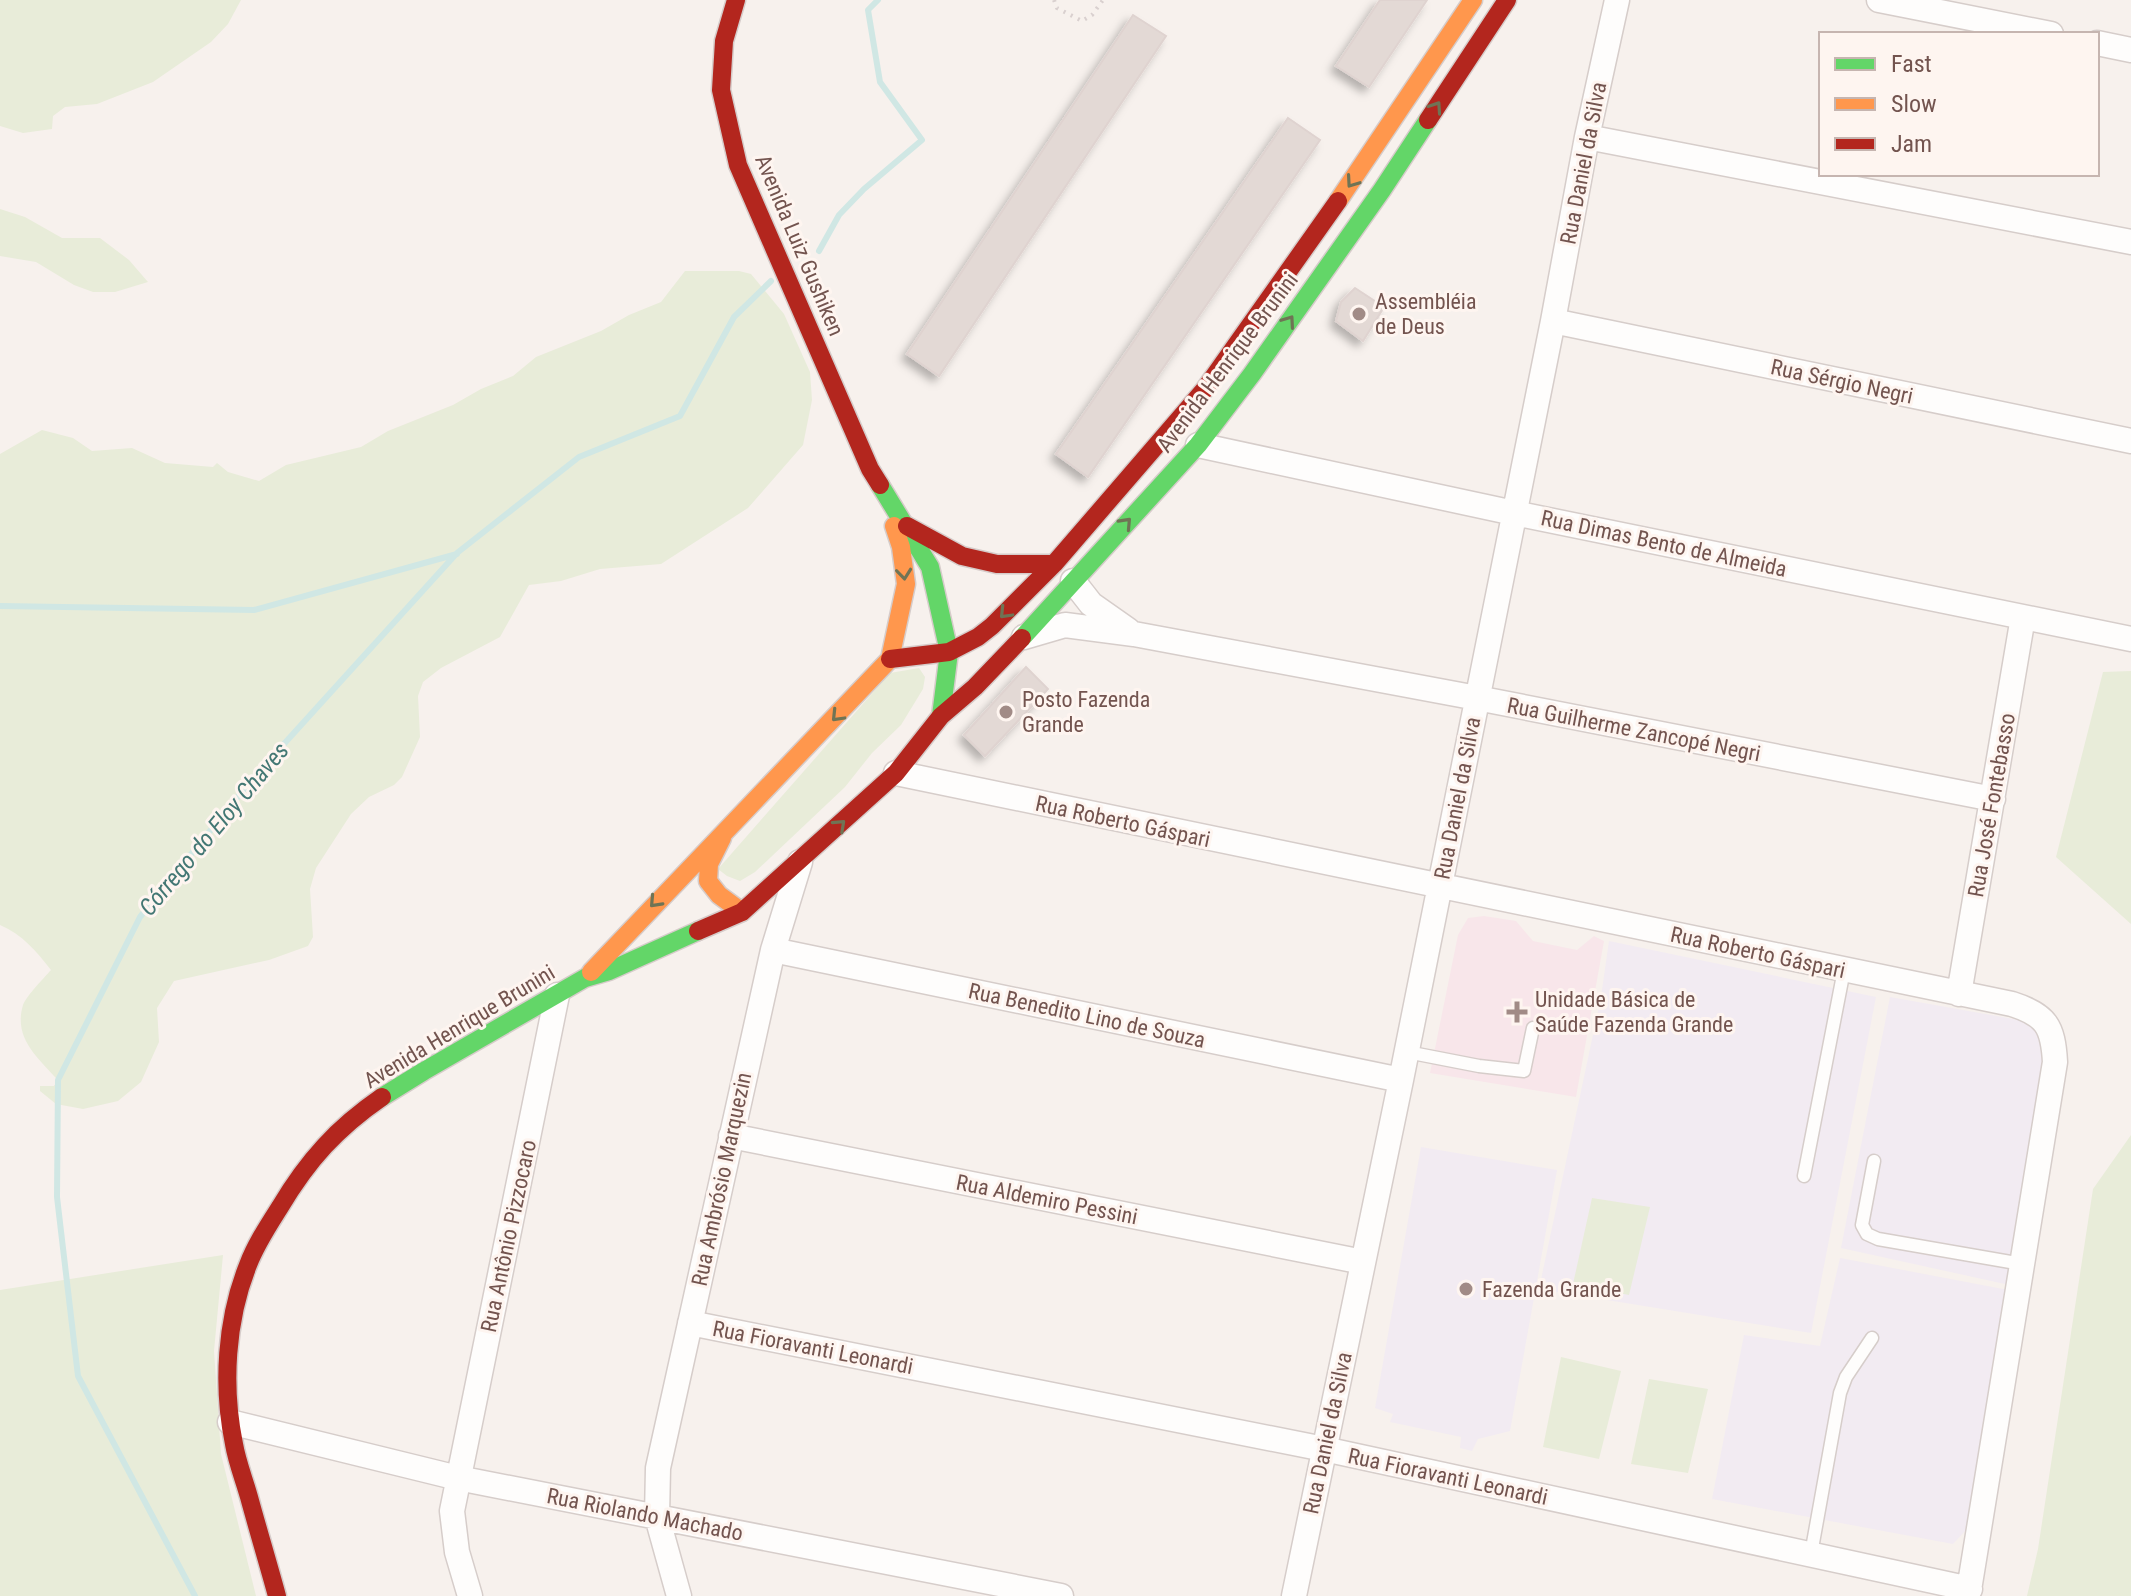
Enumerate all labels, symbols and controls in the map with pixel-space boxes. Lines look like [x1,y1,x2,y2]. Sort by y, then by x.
legend [1819,32,2099,176]
text: Fast [1891,50,1932,78]
street label: Rua Daniel da Silva [1555,80,1611,246]
text: Slow [1891,90,1937,118]
one-way arrow [1427,101,1442,116]
text: Jam [1891,130,1932,158]
street label: Avenida Luiz Gushiken [750,151,849,340]
one-way arrow [1347,173,1362,187]
street label: Avenida Henrique Brunini [1152,268,1303,457]
place label: Assembléia de Deus [1375,289,1476,339]
marker: Assembléia de Deus [1350,305,1368,323]
one-way arrow [1279,316,1294,330]
street label: Rua Sérgio Negri [1769,354,1915,409]
street label: Rua Dimas Bento de Almeida [1539,505,1789,582]
one-way arrow [1117,518,1131,533]
one-way arrow [895,568,912,581]
one-way arrow [1000,604,1015,618]
place label: Posto Fazenda Grande [1022,687,1150,737]
street label: Rua Guilherme Zancopé Negri [1505,693,1763,766]
marker: Posto Fazenda Grande [997,703,1015,721]
one-way arrow [831,707,846,721]
street label: Rua José Fontebasso [1963,711,2020,899]
street label: Rua Daniel da Silva [1429,715,1485,881]
water label: Córrego do Eloy Chaves [133,737,295,921]
street label: Rua Roberto Gáspari [1033,791,1213,852]
one-way arrow [831,819,845,834]
one-way arrow [650,893,665,907]
street label: Rua Roberto Gáspari [1668,922,1848,983]
street label: Avenida Henrique Brunini [359,960,559,1093]
street label: Rua Benedito Lino de Souza [966,978,1208,1053]
place label: Unidade Básica de Saúde Fazenda Grande [1535,987,1733,1037]
marker: Unidade Básica de Saúde Fazenda Grande [1506,1001,1528,1023]
street label: Rua Ambrósio Marquezin [687,1070,756,1288]
street label: Rua Antônio Pizzocaro [476,1138,541,1335]
street label: Rua Aldemiro Pessini [954,1170,1140,1229]
place label: Fazenda Grande [1482,1277,1621,1302]
marker: Fazenda Grande [1457,1280,1475,1298]
street label: Rua Fioravanti Leonardi [711,1316,915,1379]
street label: Rua Daniel da Silva [1298,1350,1357,1516]
street label: Rua Fioravanti Leonardi [1346,1443,1550,1510]
street label: Rua Riolando Machado [545,1483,745,1546]

